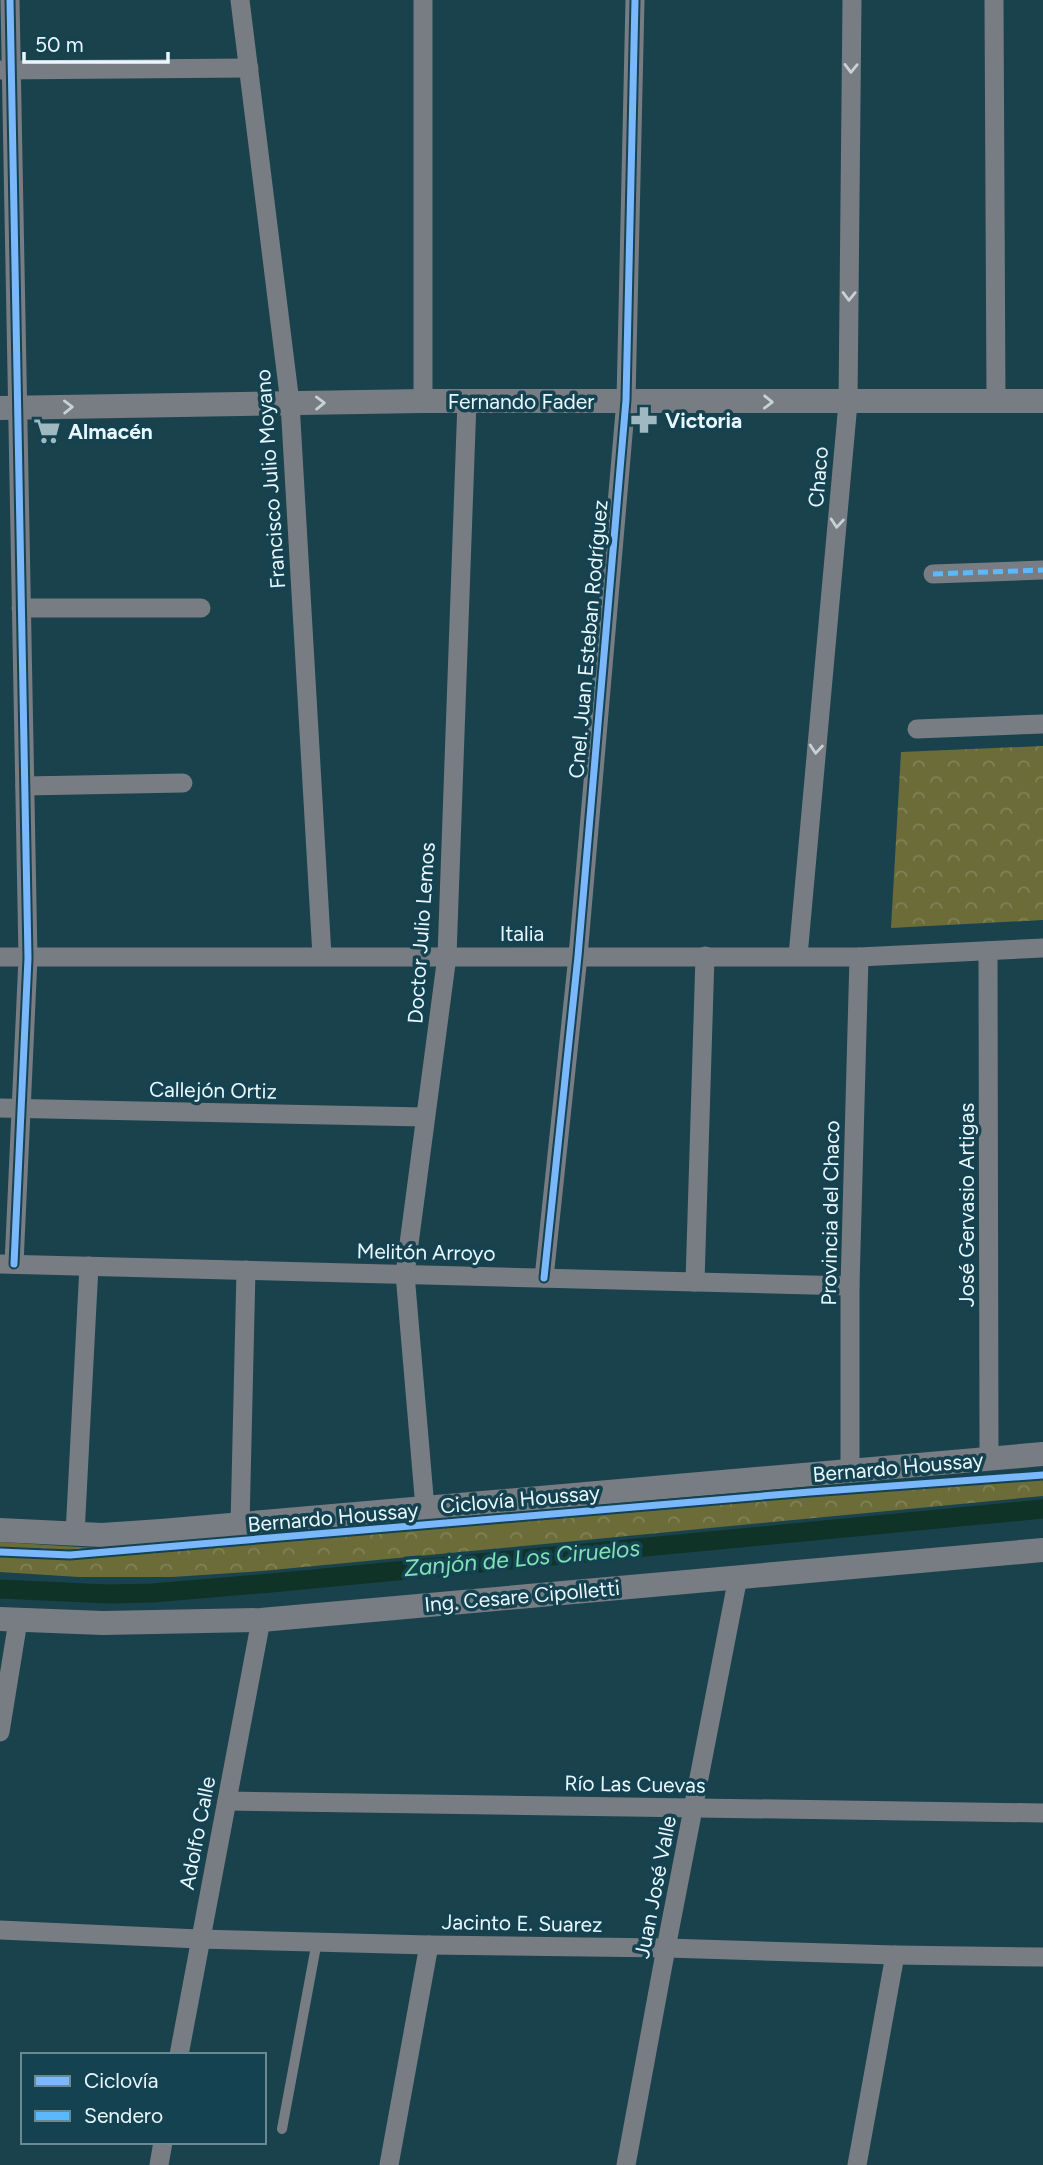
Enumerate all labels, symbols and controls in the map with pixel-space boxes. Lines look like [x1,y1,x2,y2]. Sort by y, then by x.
scale bar [24,21,168,65]
text: 50 m [35,32,84,57]
one-way arrow [843,63,859,74]
one-way arrow [841,291,857,301]
street label: Francisco Julio Moyano [250,368,290,590]
street label: Fernando Fader [448,389,594,414]
one-way arrow [763,394,774,410]
one-way arrow [315,395,326,411]
one-way arrow [63,399,74,415]
pharmacy icon: Victoria [629,405,659,435]
place label: Victoria [665,408,742,433]
supermarket icon: Almacén [32,416,62,446]
place label: Almacén [68,419,153,444]
street label: Chaco [803,445,833,509]
street label: Cnel. Juan Esteban Rodríguez [563,499,613,779]
one-way arrow [830,518,845,529]
one-way arrow [809,744,824,755]
street label: Doctor Julio Lemos [402,841,440,1025]
street label: Italia [500,921,544,946]
street label: Callejón Ortiz [149,1076,277,1104]
street label: José Gervasio Artigas [954,1103,979,1307]
street label: Provincia del Chaco [816,1120,844,1306]
street label: Melitón Arroyo [356,1238,496,1266]
street label: Bernardo Houssay [812,1447,984,1487]
street label: Ciclovía Houssay [439,1480,601,1518]
street label: Bernardo Houssay [247,1497,419,1537]
water label: Zanjón de Los Ciruelos [403,1534,641,1582]
street label: Ing. Cesare Cipolletti [423,1575,621,1617]
street label: Río Las Cuevas [564,1770,706,1798]
street label: Adolfo Calle [174,1774,220,1892]
street label: Juan José Valle [629,1814,681,1960]
street label: Jacinto E. Suarez [441,1909,603,1937]
legend [21,2053,266,2144]
text: Ciclovía [84,2068,158,2093]
text: Sendero [84,2103,163,2128]

